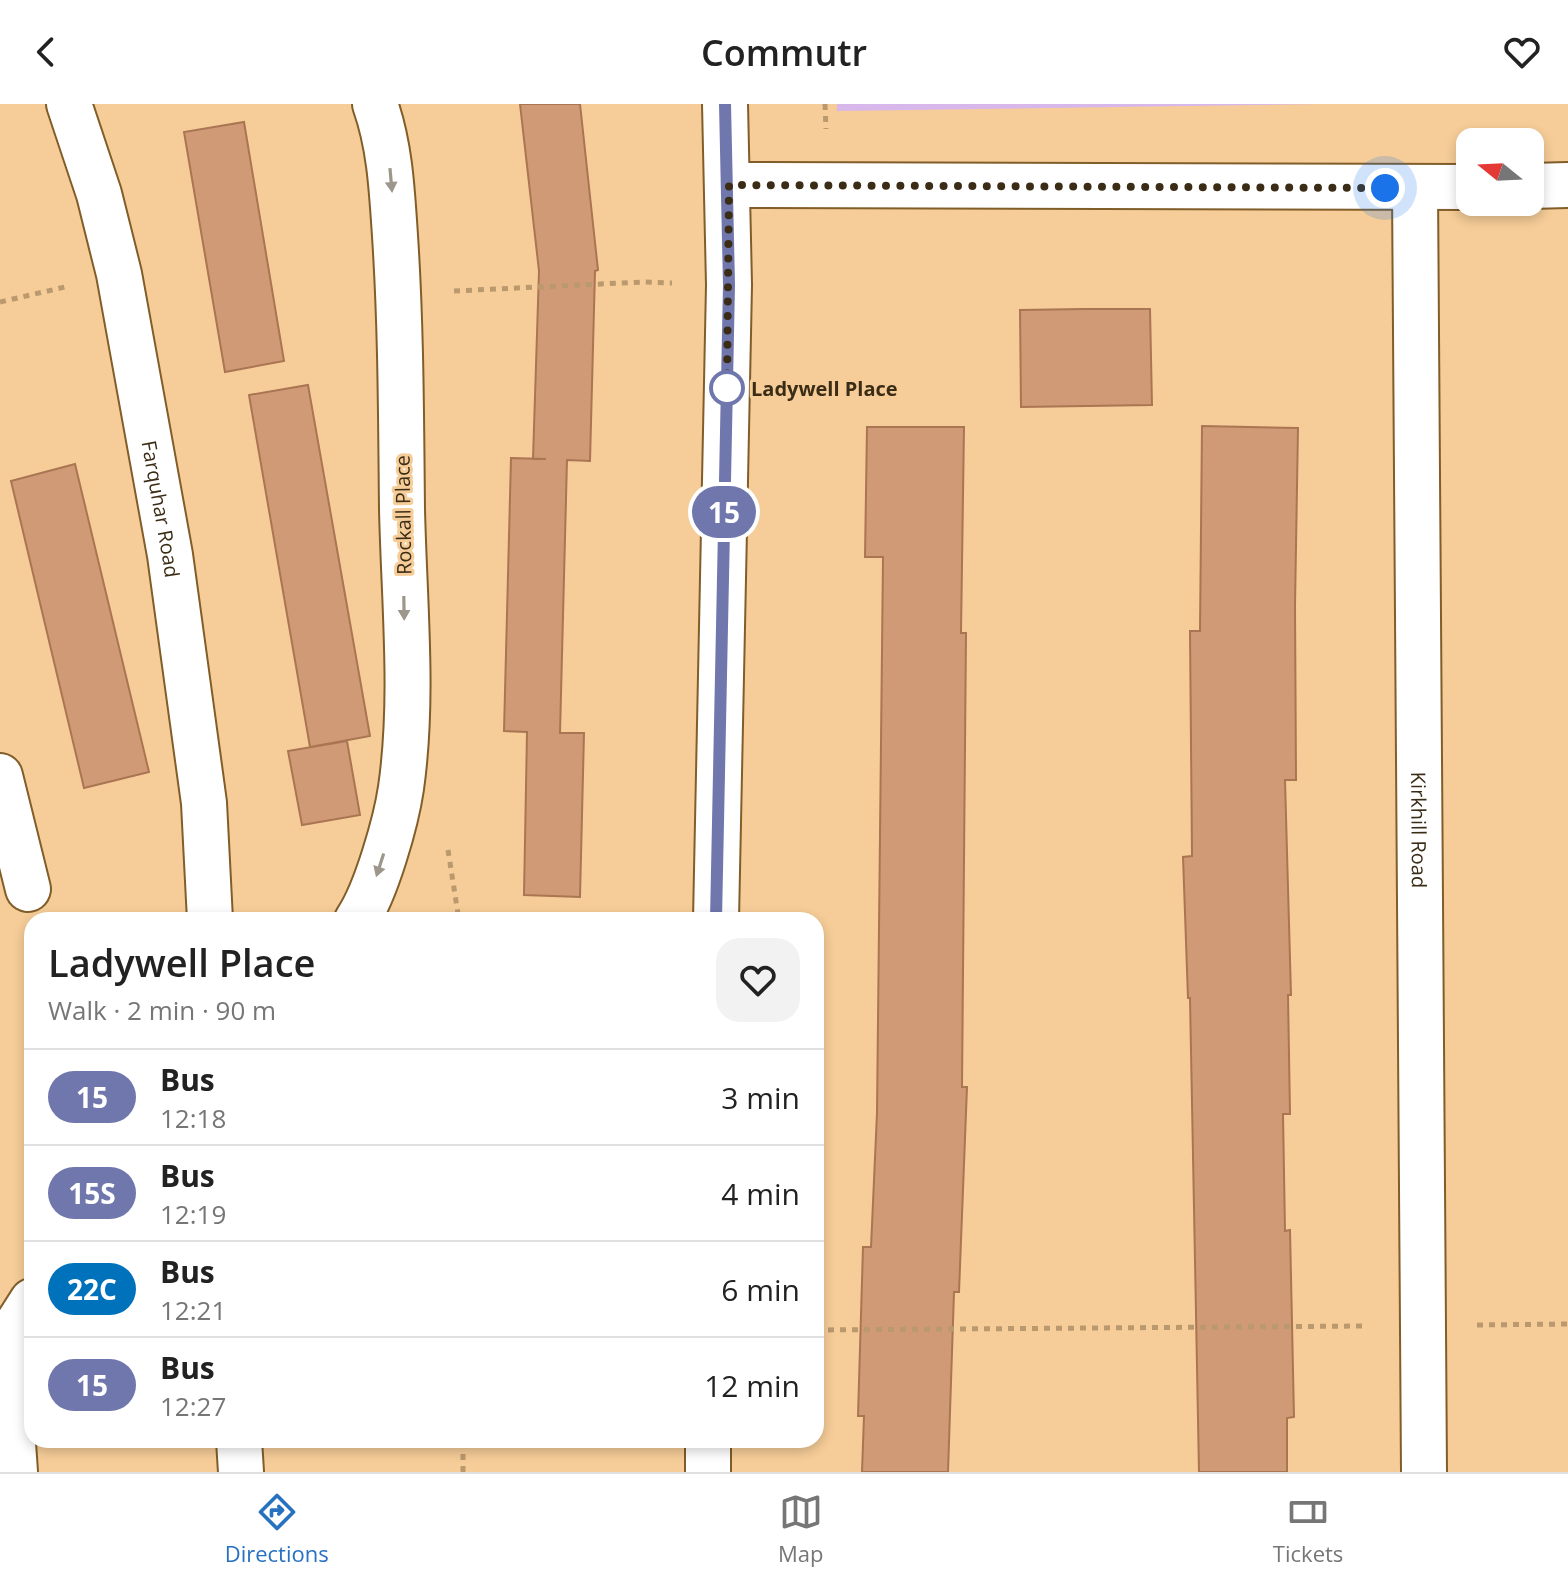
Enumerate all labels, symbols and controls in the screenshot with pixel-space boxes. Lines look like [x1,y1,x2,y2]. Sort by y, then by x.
text: Commutr [701,28,867,77]
icon: back [24,30,68,74]
icon: heart [1500,30,1544,74]
north arrow [1456,128,1544,216]
map controls [1456,128,1544,216]
one-way arrow [384,168,397,193]
your location [1365,168,1405,208]
marker: Ladywell Place [710,371,744,405]
place label: Ladywell Place [751,375,898,402]
street label: Farquhar Road [136,438,186,579]
street label: Rockall Place [388,455,418,575]
line badge: 15 [688,486,760,538]
text: 15 [708,493,740,531]
one-way arrow [398,596,411,621]
street label: Kirkhill Road [1406,772,1433,888]
one-way arrow [374,853,386,877]
text: Ladywell Place [48,936,315,988]
button: heart [716,938,800,1022]
text: Walk · 2 min · 90 m [48,992,276,1028]
text: Bus [160,1059,215,1100]
text: 3 min [721,1077,800,1118]
text: 15 [76,1078,108,1116]
text: 12:18 [160,1100,226,1136]
text: Bus [160,1155,215,1196]
text: 4 min [721,1173,800,1214]
text: 15S [68,1174,116,1212]
text: 12:19 [160,1196,226,1232]
text: Bus [160,1251,215,1292]
text: 6 min [721,1269,800,1310]
text: 22C [67,1270,117,1308]
text: 12:21 [160,1292,226,1328]
text: Bus [160,1347,215,1388]
text: 12 min [704,1365,800,1406]
text: 15 [76,1366,108,1404]
text: 12:27 [160,1388,226,1424]
tab: Directions [225,1490,329,1568]
tab: Map [778,1490,824,1568]
tab: Tickets [1273,1490,1343,1568]

